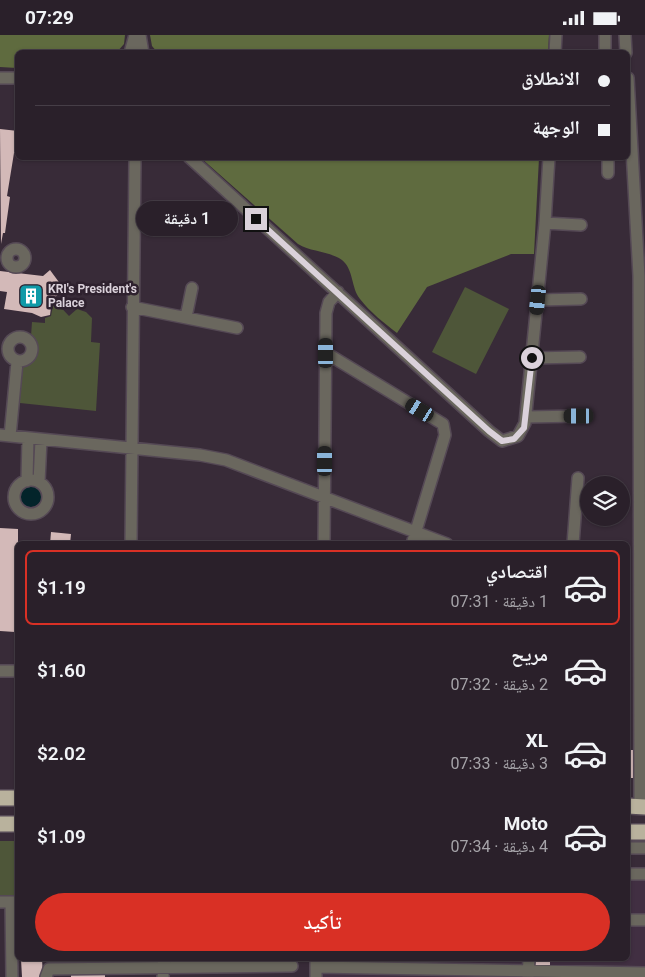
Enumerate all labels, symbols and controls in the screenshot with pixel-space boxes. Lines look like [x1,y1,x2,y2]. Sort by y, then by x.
text: 07:29 [25,6,74,29]
text: الانطلاق [521,67,580,90]
text: الوجهة [532,116,580,139]
callout: 1 دقيقة [136,201,238,237]
route end [245,208,267,230]
text: 1 دقيقة [164,209,210,228]
place label: KRI's President's Palace [48,282,137,310]
building icon: KRI's President's Palace [18,283,44,309]
car [528,284,547,316]
car [318,338,333,368]
route start [521,347,543,369]
car [403,396,436,424]
car [564,409,594,424]
car [317,446,332,476]
map controls [580,476,630,526]
button: layers [580,476,630,526]
text: اقتصادي [486,560,548,583]
icon: car [563,565,608,610]
text: $1.19 [37,576,86,599]
text: 1 دقيقة · 07:31 [451,592,548,611]
text: مريح [511,643,548,666]
icon: car [563,648,608,693]
text: $1.60 [37,659,86,682]
text: 2 دقيقة · 07:32 [451,675,548,694]
text: XL [526,729,548,752]
icon: car [563,731,608,776]
text: $2.02 [37,742,86,765]
text: 3 دقيقة · 07:33 [451,754,548,773]
text: Moto [504,812,548,835]
icon: car [563,814,608,859]
text: $1.09 [37,825,86,848]
text: 4 دقيقة · 07:34 [451,837,548,856]
button: تأكيد [35,893,610,951]

